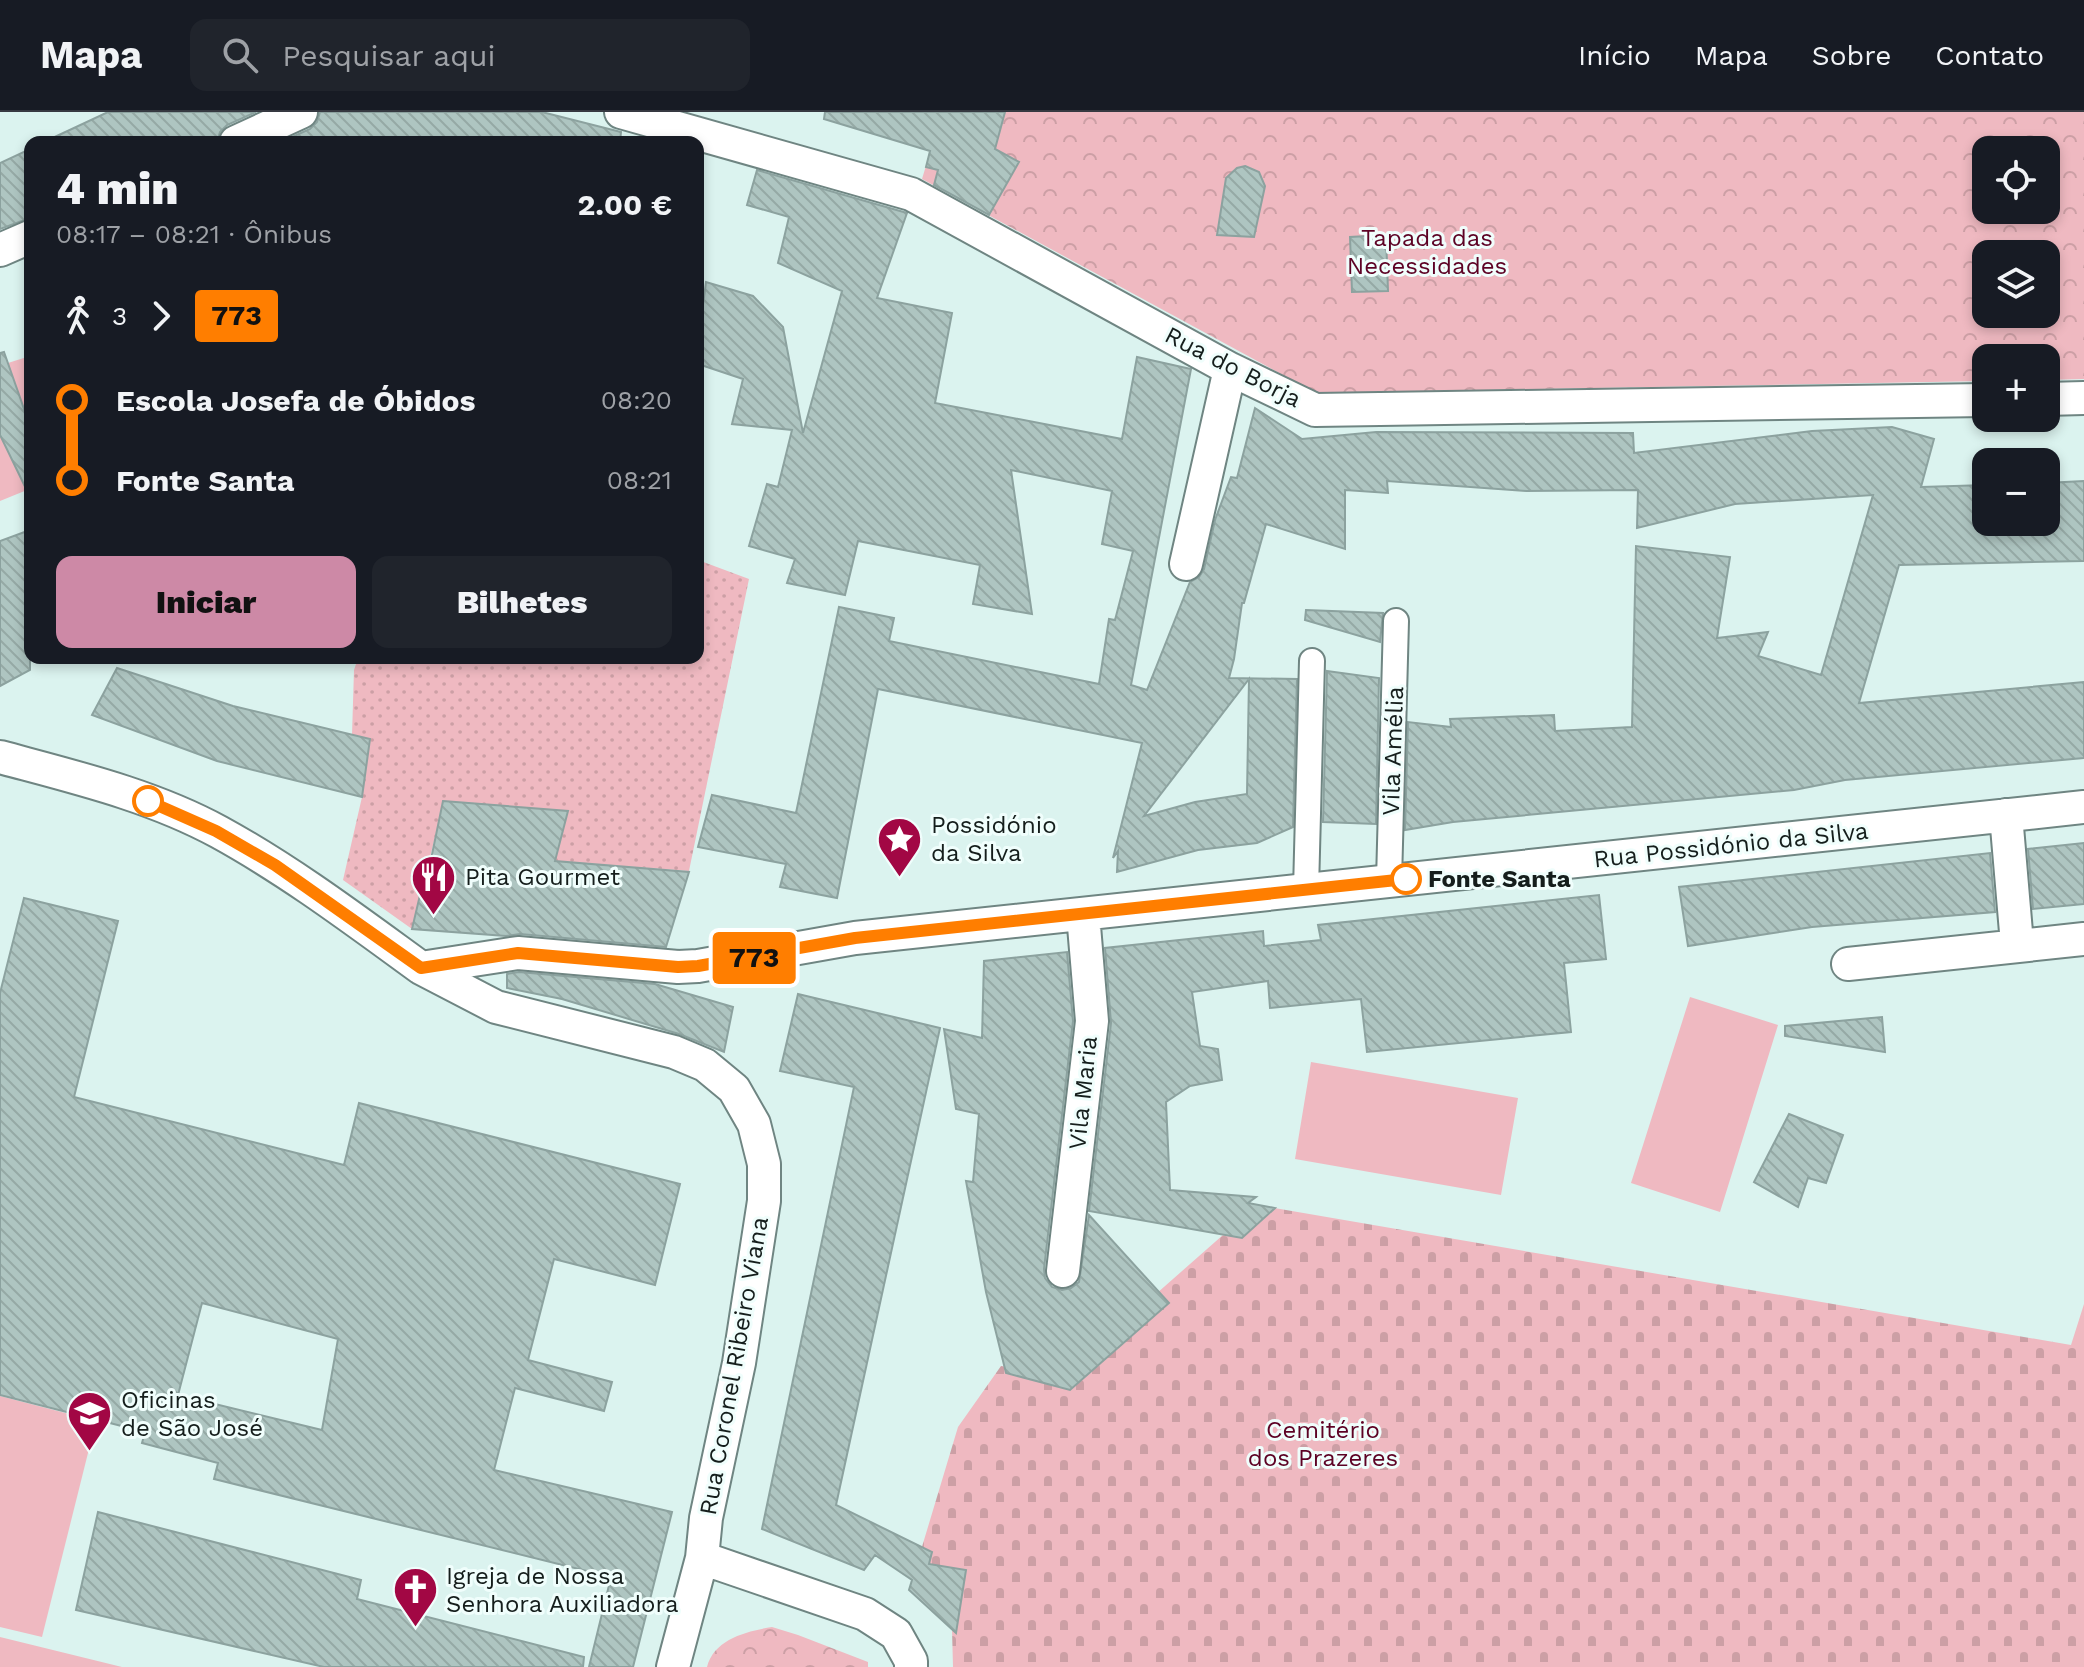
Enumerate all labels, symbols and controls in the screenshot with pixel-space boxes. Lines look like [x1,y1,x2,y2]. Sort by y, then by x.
search box [190,19,750,91]
text: Mapa [40,33,142,77]
icon: search [218,33,262,77]
text: Pesquisar aqui [282,38,495,73]
text: Início [1578,39,1651,72]
text: Mapa [1695,39,1768,72]
text: Sobre [1812,39,1891,72]
text: Contato [1935,39,2044,72]
map controls [1972,136,2060,536]
button: locate [1972,136,2060,224]
text: 4 min [56,163,178,215]
text: 2.00 € [577,187,672,222]
text: 08:17 – 08:21 · Ônibus [56,219,332,249]
park label: Tapada das Necessidades [1347,224,1507,280]
button: layers [1972,240,2060,328]
icon: walk [56,294,100,338]
icon: forward [139,294,183,338]
text: 773 [211,299,262,332]
text: 3 [112,301,127,331]
street label: Rua do Borja [1160,321,1306,413]
button: + [1972,344,2060,432]
text: Escola Josefa de Óbidos [116,383,476,418]
text: 08:20 [601,385,672,415]
button: − [1972,448,2060,536]
text: Fonte Santa [116,463,294,498]
text: 08:21 [607,465,672,495]
button: Iniciar [56,556,356,648]
button: Bilhetes [372,556,672,648]
street label: Vila Amélia [1377,686,1409,816]
unlabelled marker [133,786,163,816]
place label: Possidónio da Silva [931,811,1057,867]
place icon: Possidónio da Silva [876,815,924,878]
street label: Rua Possidónio da Silva [1592,817,1870,873]
restaurant icon: Pita Gourmet [410,853,458,916]
place label: Pita Gourmet [465,863,620,891]
marker: Fonte Santa [1391,864,1421,894]
place label: Fonte Santa [1428,865,1571,893]
line badge: 773 [708,932,800,984]
text: 773 [729,941,779,974]
street label: Vila Maria [1063,1035,1103,1151]
street label: Rua Coronel Ribeiro Viana [694,1215,774,1517]
place label: Oficinas de São José [121,1386,263,1442]
school or university icon: Oficinas de São José [66,1390,114,1453]
park label: Cemitério dos Prazeres [1248,1416,1398,1472]
place label: Igreja de Nossa Senhora Auxiliadora [446,1562,678,1618]
church icon: Igreja de Nossa Senhora Auxiliadora [391,1566,439,1629]

